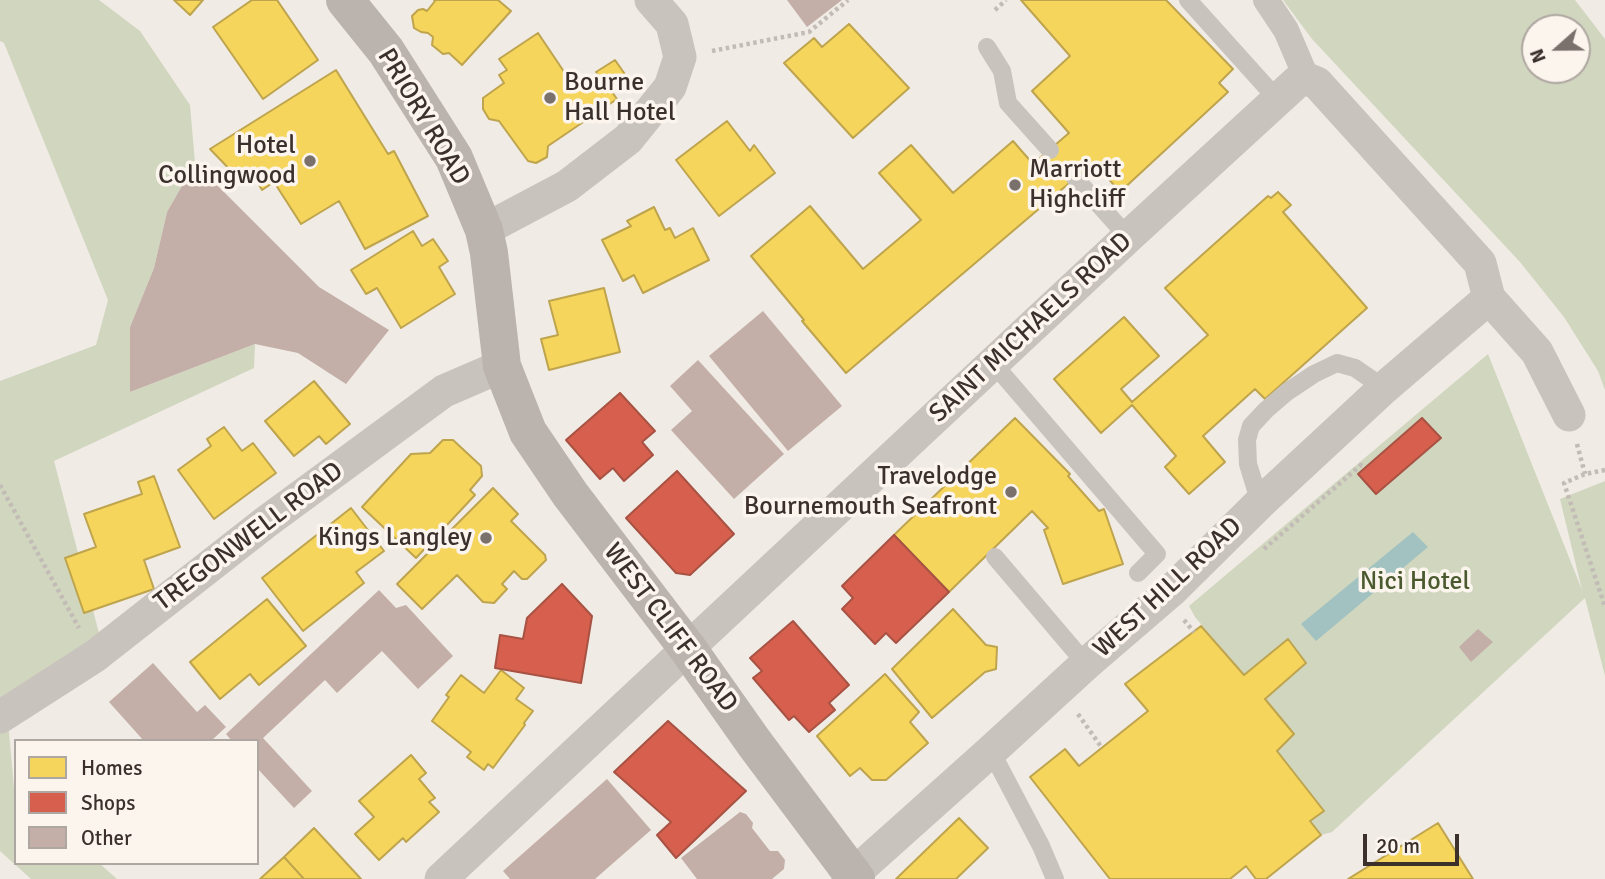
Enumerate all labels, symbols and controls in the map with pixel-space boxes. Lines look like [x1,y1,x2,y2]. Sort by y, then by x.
north arrow [1521,14,1591,84]
street label: PRIORY ROAD [370,43,476,191]
text: N [1525,45,1552,66]
place label: Bourne Hall Hotel [564,67,676,128]
marker: Bourne Hall Hotel [542,90,558,106]
place label: Hotel Collingwood [158,130,296,192]
marker: Hotel Collingwood [302,153,318,169]
place label: Marriott Highcliff [1029,154,1125,216]
marker: Marriott Highcliff [1007,177,1023,193]
street label: SAINT MICHAELS ROAD [924,226,1138,430]
street label: TREGONWELL ROAD [148,456,350,618]
place label: Travelodge Bournemouth Seafront [744,461,997,522]
marker: Travelodge Bournemouth Seafront [1003,484,1019,500]
street label: WEST HILL ROAD [1087,511,1249,665]
place label: Kings Langley [318,522,472,554]
marker: Kings Langley [478,530,494,546]
street label: WEST CLIFF ROAD [596,537,744,719]
park label: Nici Hotel [1360,566,1470,598]
legend [14,739,259,865]
text: Homes [81,755,143,781]
text: Shops [81,790,135,816]
scale bar [1367,820,1463,864]
text: Other [81,825,132,851]
text: 20 m [1376,833,1420,859]

